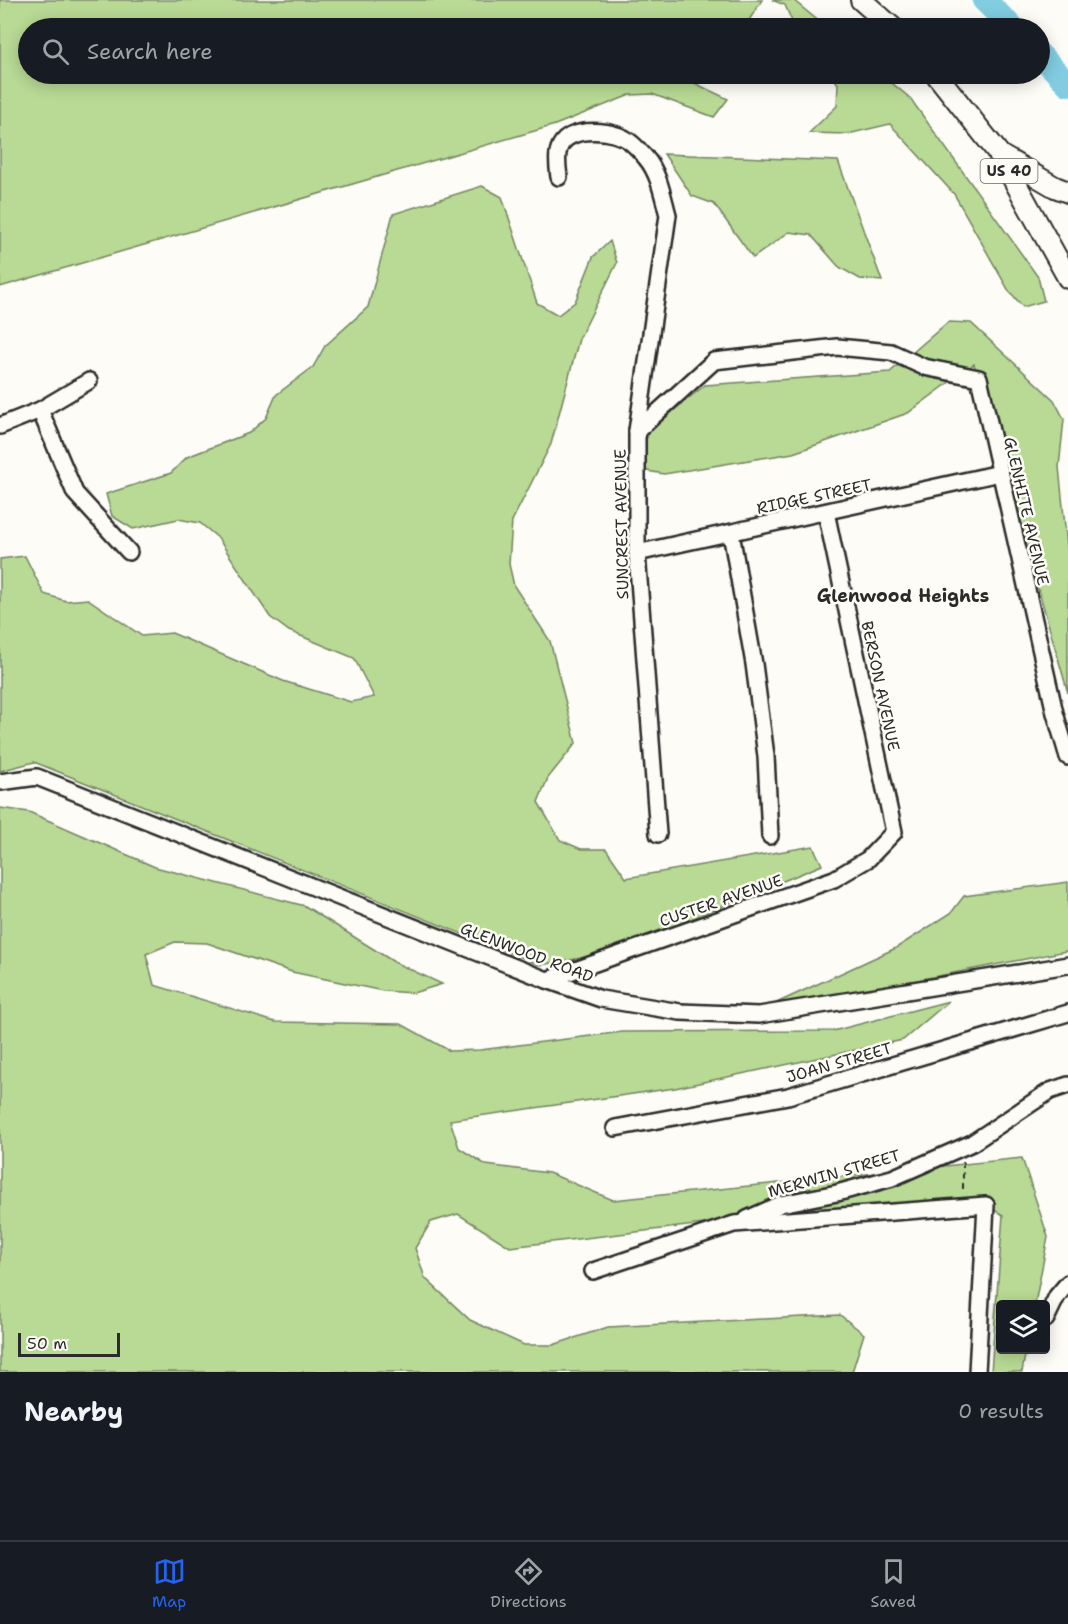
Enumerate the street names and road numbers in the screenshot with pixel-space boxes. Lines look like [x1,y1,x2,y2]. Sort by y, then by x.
road number: US 40 [980,159,1038,183]
street label: GLENHITE AVENUE [999,435,1054,587]
street label: SUNCREST AVENUE [610,449,633,599]
street label: RIDGE STREET [755,474,874,519]
street label: BERSON AVENUE [856,619,905,753]
street label: CUSTER AVENUE [657,869,786,931]
street label: GLENWOOD ROAD [457,917,596,987]
street label: JOAN STREET [784,1037,895,1088]
street label: MERWIN STREET [766,1145,903,1202]

